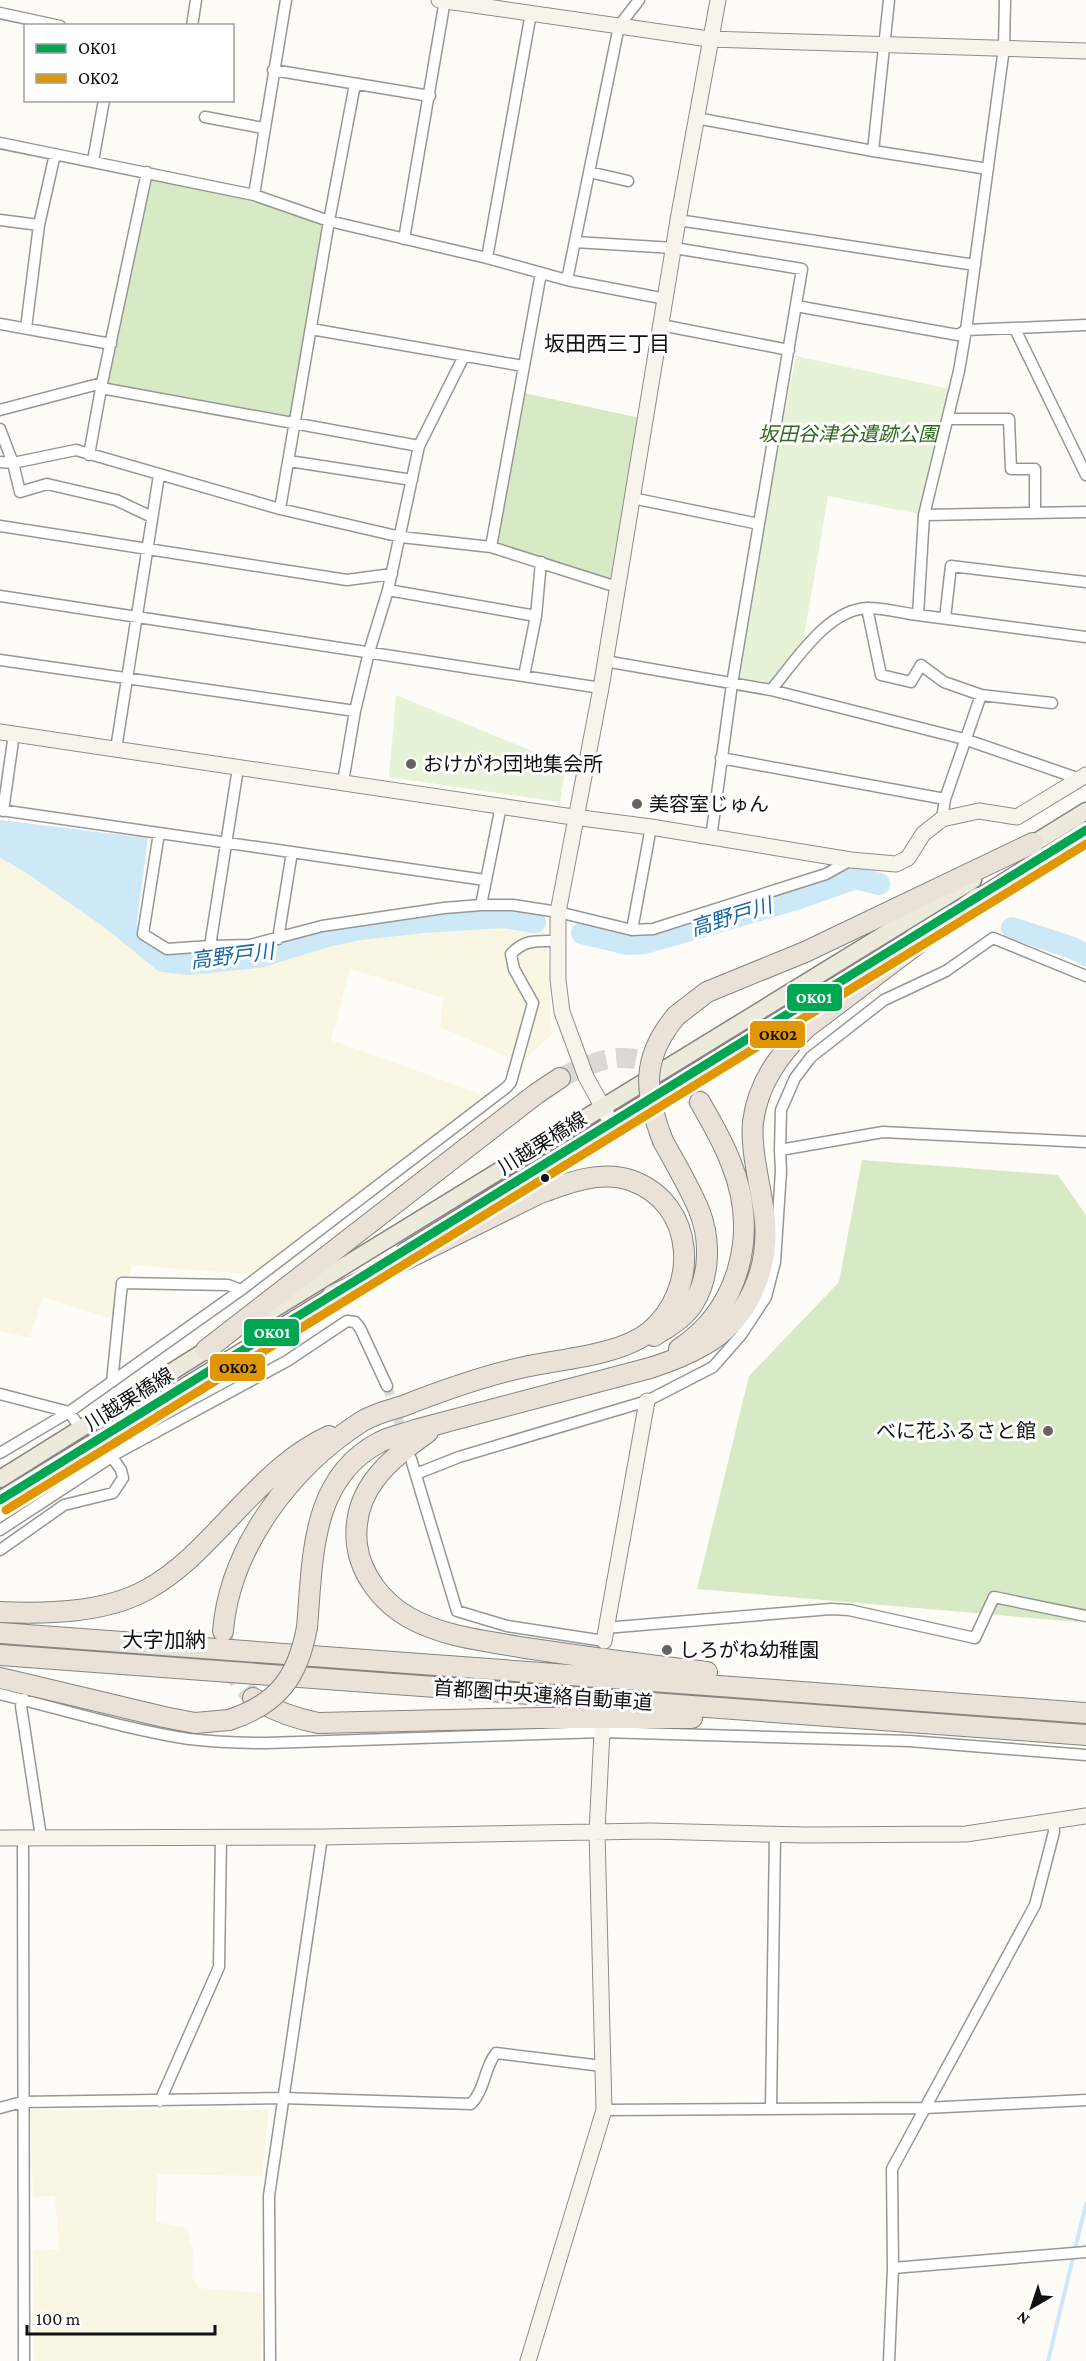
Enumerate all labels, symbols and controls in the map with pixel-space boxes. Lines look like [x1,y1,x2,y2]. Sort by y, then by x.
legend [24,24,234,102]
text: OK01 [78,38,116,58]
text: OK02 [78,68,119,88]
district label: 坂田西三丁目 [544,332,670,356]
park label: 坂田谷津谷遺跡公園 [758,423,941,445]
place label: おけがわ団地集会所 [423,753,603,775]
marker: おけがわ団地集会所 [404,757,418,771]
place label: 美容室じゅん [649,793,769,815]
marker: 美容室じゅん [630,797,644,811]
water label: 高野戸川 [687,893,777,941]
water label: 高野戸川 [189,939,277,973]
line badge: OK01 [786,983,843,1012]
text: OK01 [796,989,832,1006]
line badge: OK02 [749,1020,806,1049]
text: OK02 [759,1026,797,1043]
street label: 川越栗橋線 [494,1107,590,1179]
unlabelled marker [539,1172,551,1184]
line badge: OK01 [243,1318,300,1347]
text: OK01 [254,1324,290,1341]
line badge: OK02 [209,1353,266,1382]
text: OK02 [219,1359,257,1376]
street label: 川越栗橋線 [81,1363,177,1435]
place label: べに花ふるさと館 [876,1420,1036,1442]
marker: べに花ふるさと館 [1041,1424,1055,1438]
district label: 大字加納 [122,1628,206,1652]
place label: しろがね幼稚園 [679,1639,819,1661]
marker: しろがね幼稚園 [660,1643,674,1657]
street label: 首都圏中央連絡自動車道 [433,1676,653,1714]
north arrow [1002,2277,1062,2337]
scale bar [27,2298,214,2336]
text: N [1013,2308,1032,2328]
text: 100 m [36,2309,81,2329]

